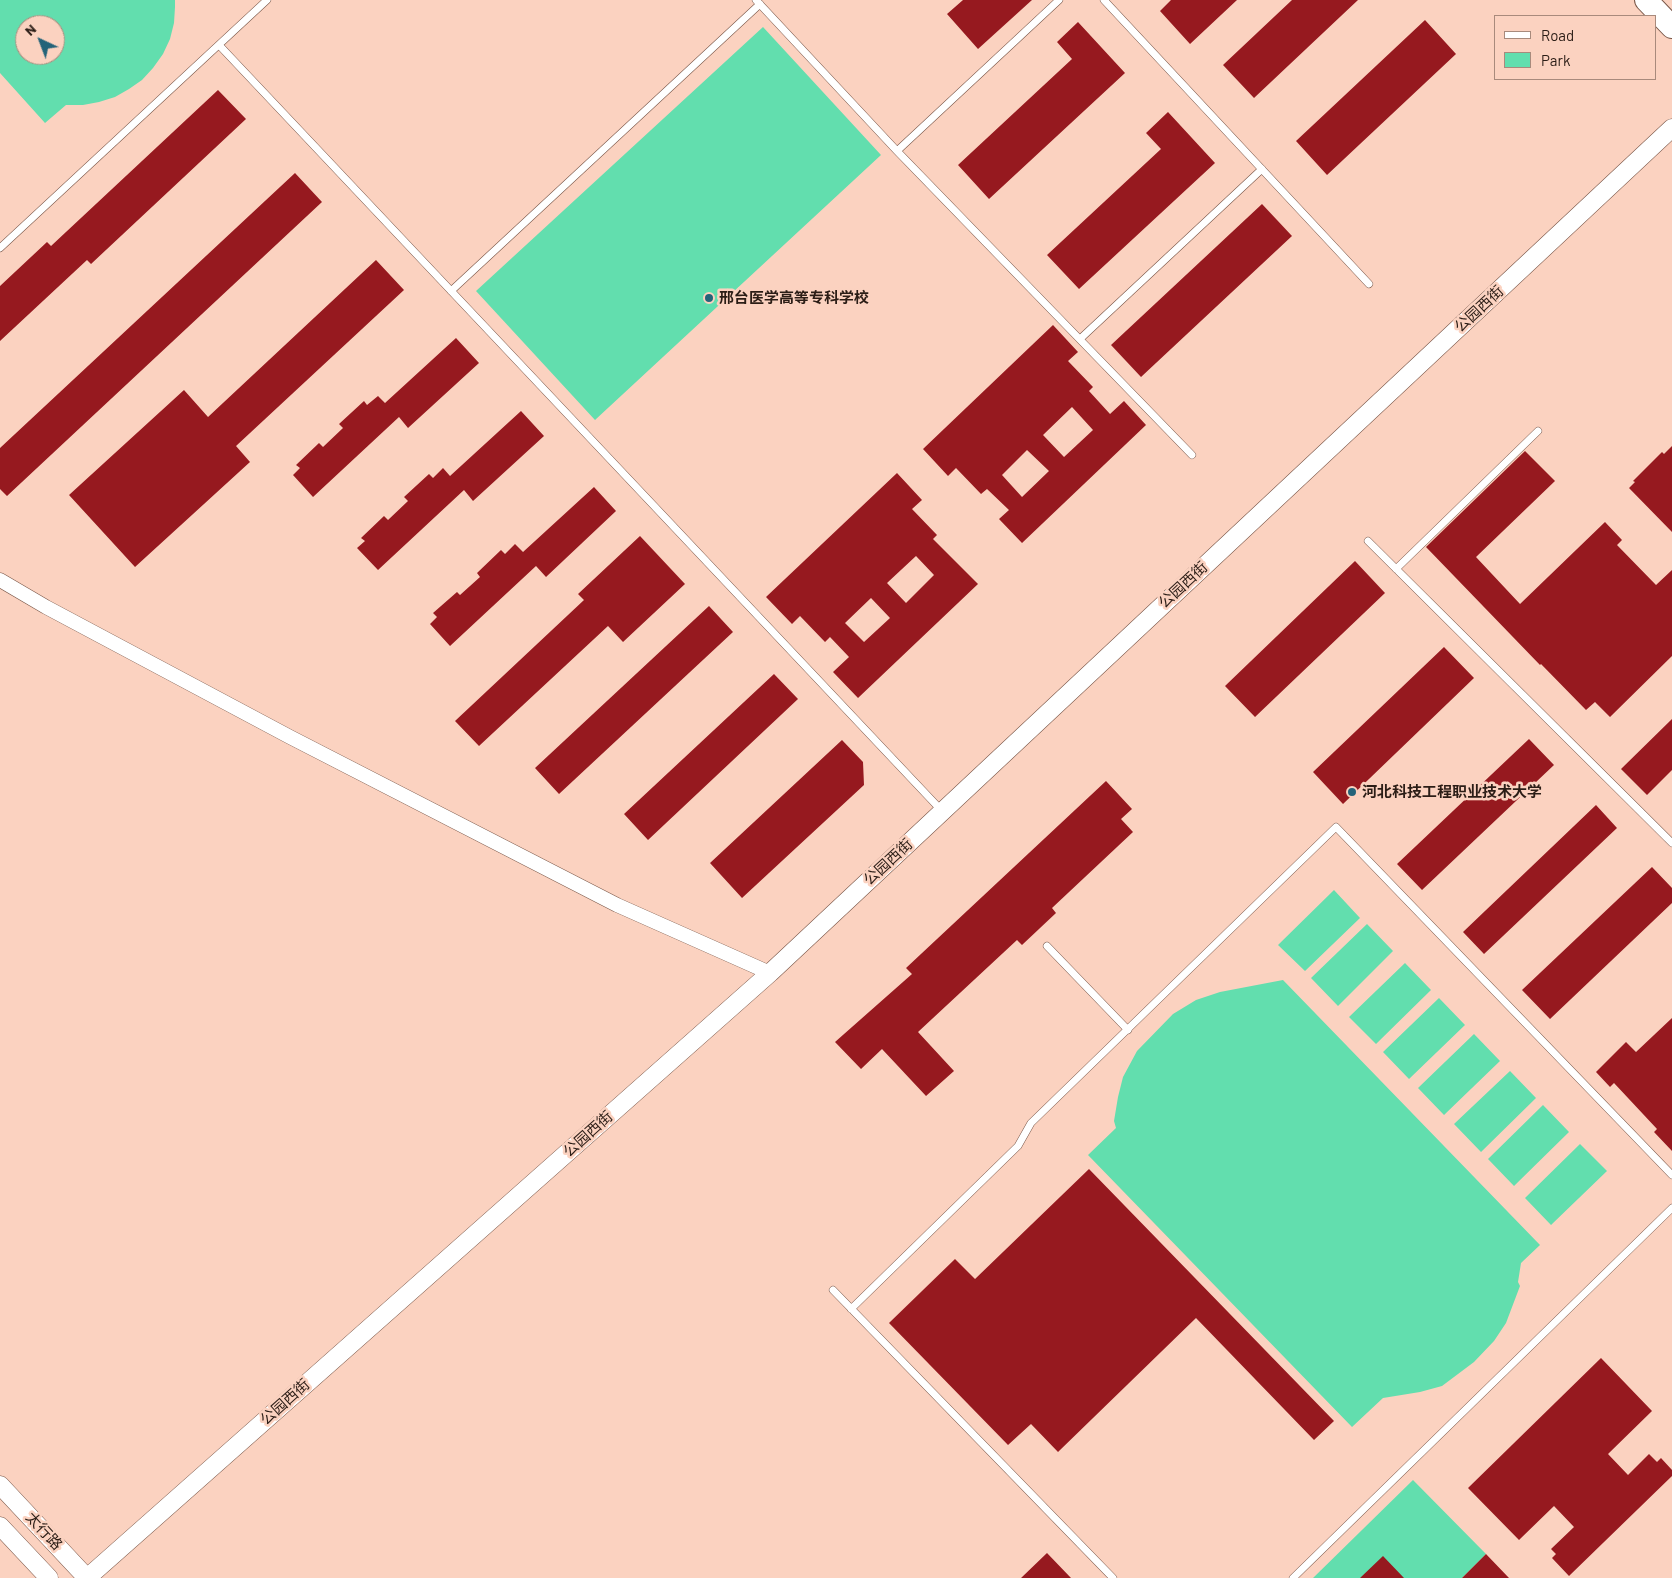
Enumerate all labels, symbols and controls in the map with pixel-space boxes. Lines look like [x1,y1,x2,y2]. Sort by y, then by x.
north arrow [15,15,65,65]
legend [1494,15,1657,80]
text: N [21,20,39,39]
text: Road [1541,26,1574,44]
text: Park [1541,51,1570,69]
street label: 公园西街 [1451,282,1507,336]
place label: 邢台医学高等专科学校 [719,289,869,307]
marker: 邢台医学高等专科学校 [703,292,715,304]
street label: 公园西街 [1155,558,1211,612]
place label: 河北科技工程职业技术大学 [1362,783,1542,801]
marker: 河北科技工程职业技术大学 [1346,786,1358,798]
street label: 公园西街 [860,835,916,889]
street label: 公园西街 [560,1107,616,1161]
street label: 公园西街 [257,1375,313,1429]
street label: 太行路 [22,1508,66,1554]

